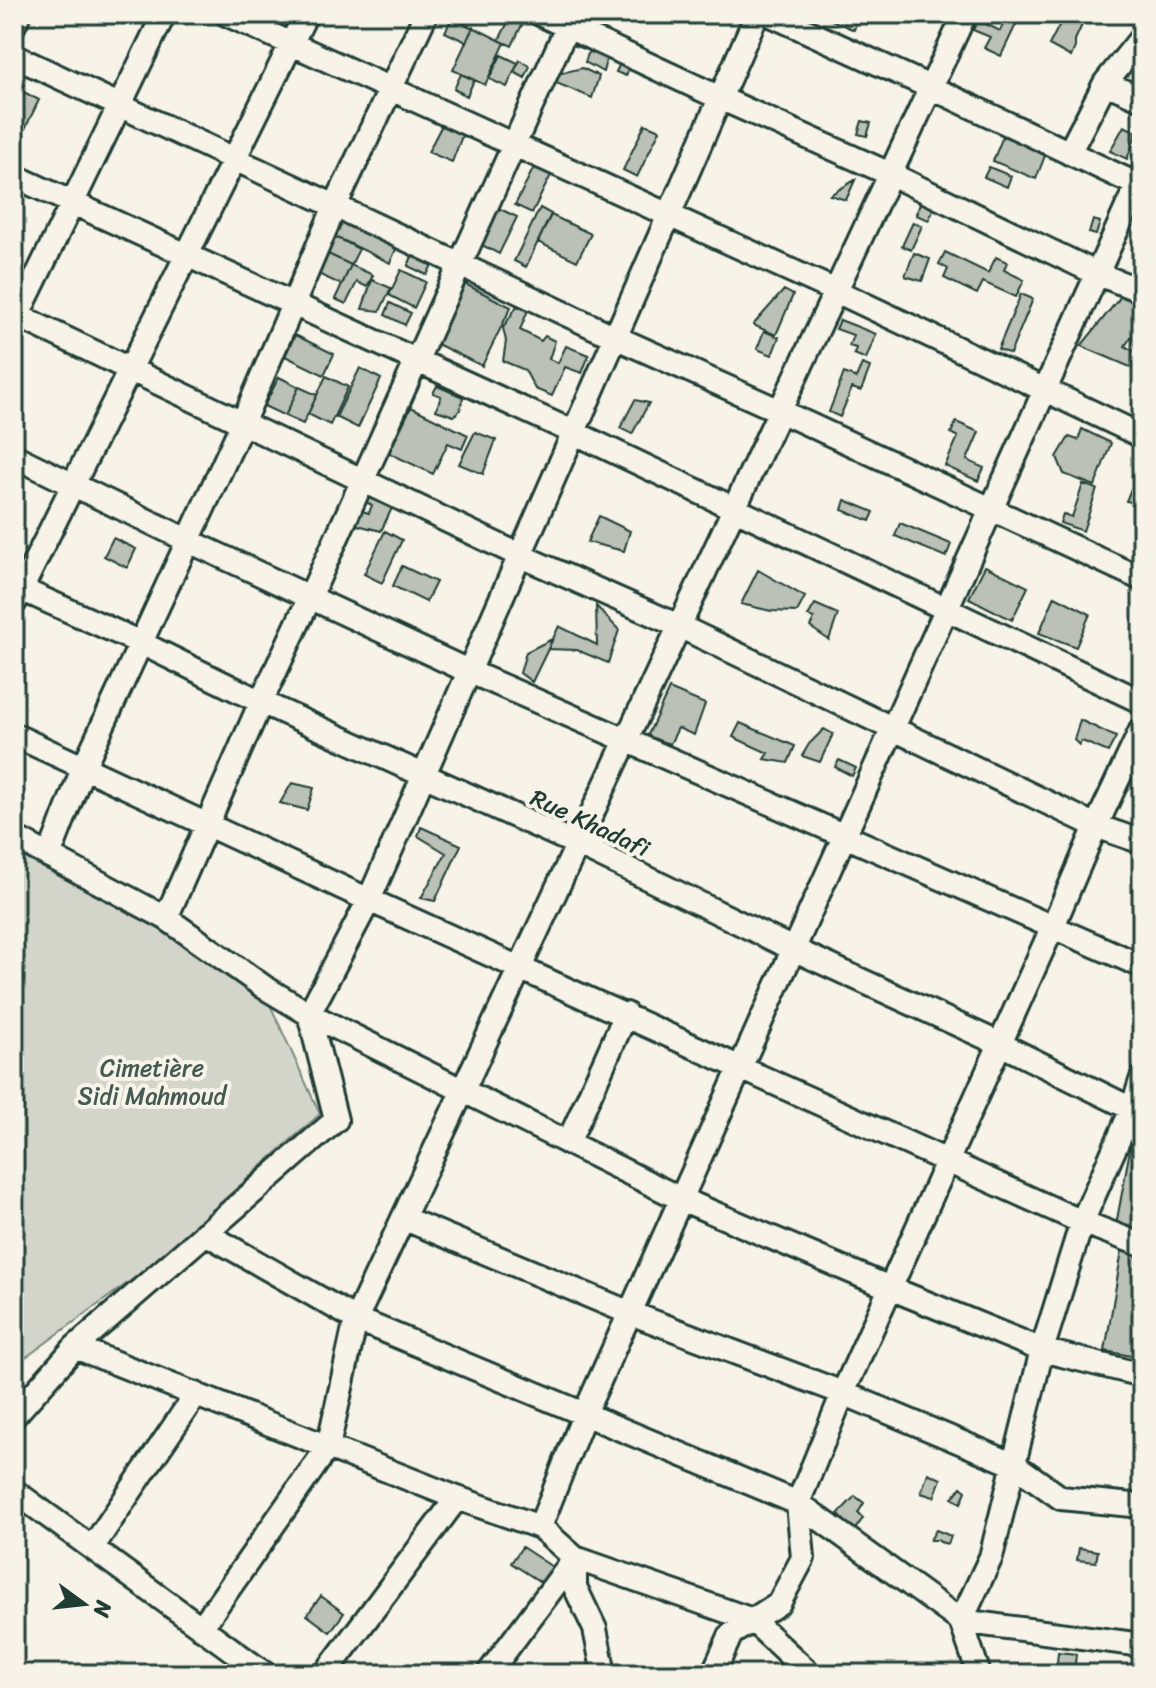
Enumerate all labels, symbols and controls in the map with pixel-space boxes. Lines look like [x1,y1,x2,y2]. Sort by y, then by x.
street label: Rue Khadafi [523,777,658,870]
park label: Cimetière Sidi Mahmoud [78,1047,229,1117]
north arrow [44,1564,124,1644]
text: N [82,1596,124,1622]

